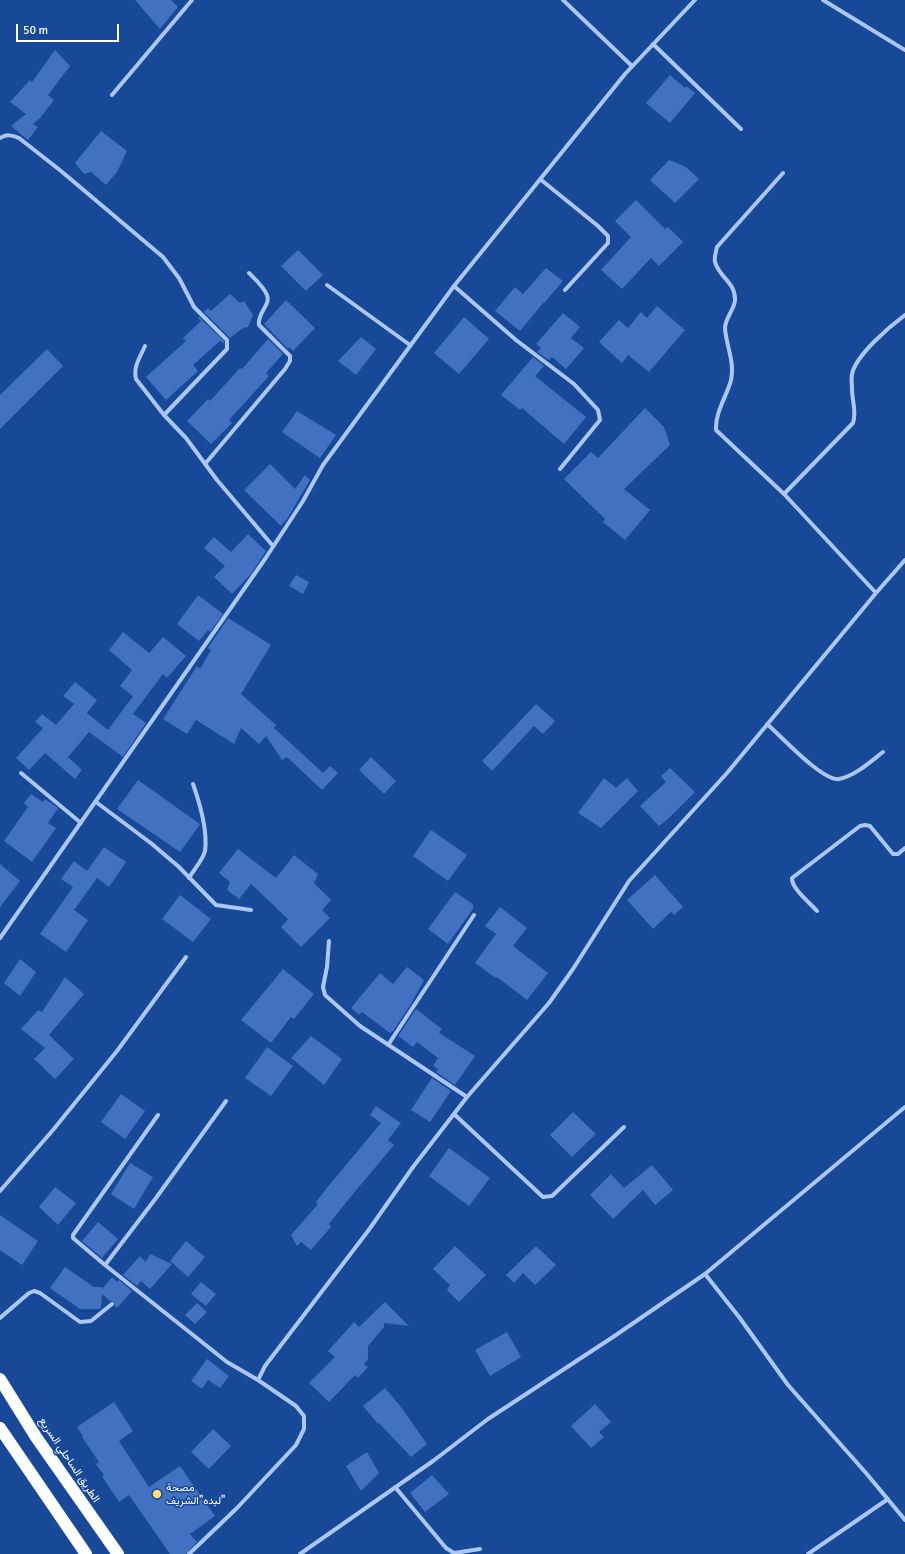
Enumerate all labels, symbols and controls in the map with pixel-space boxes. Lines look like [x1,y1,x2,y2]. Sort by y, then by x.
scale bar [18,16,121,42]
text: 50 m [23,23,48,38]
street label: الطريق الساحلي السريع [36,1415,102,1505]
place label: مصحة لبده"الشريف" [166,1481,225,1507]
marker: مصحة لبده"الشريف" [151,1488,163,1500]

